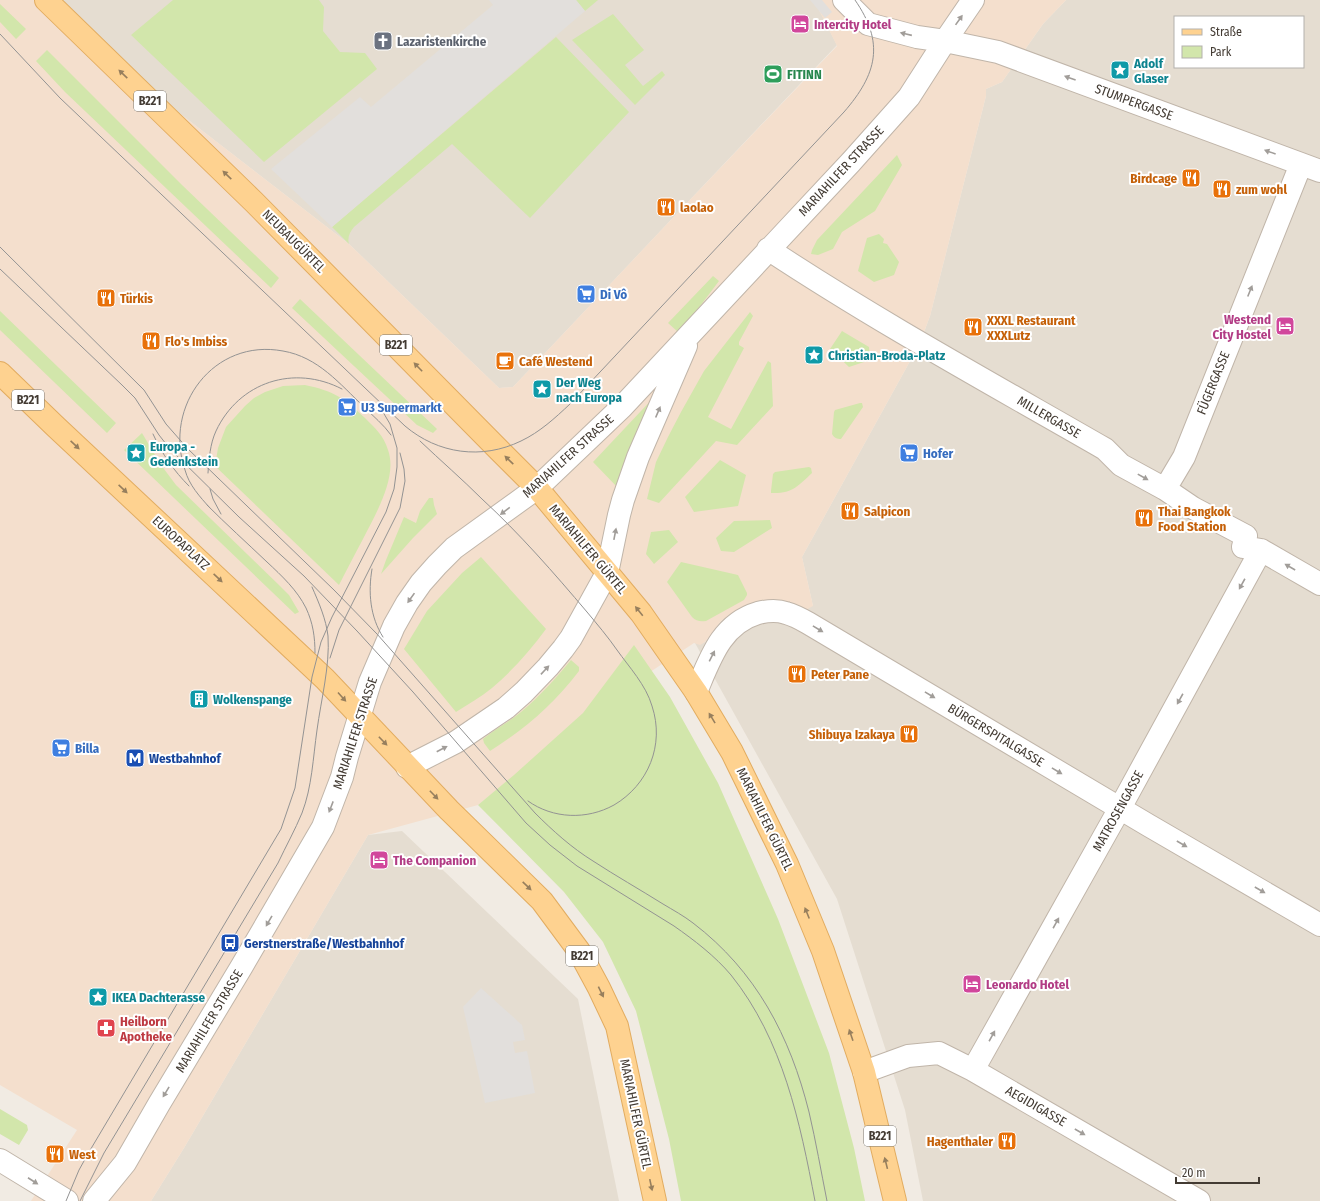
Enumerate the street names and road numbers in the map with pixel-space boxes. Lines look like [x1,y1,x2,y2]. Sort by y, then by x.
street label: STUMPERGASSE [1093,81,1175,123]
road number: B221 [134,91,166,111]
street label: MARIAHILFER STRASSE [796,123,886,219]
street label: NEUBAUGÜRTEL [259,206,329,276]
road number: B221 [380,335,412,355]
street label: FÜGERGASSE [1193,349,1233,417]
road number: B221 [12,390,44,410]
street label: MILLERGASSE [1015,393,1083,441]
street label: MARIAHILFER STRASSE [519,411,617,501]
street label: MARIAHILFER GÜRTEL [546,501,631,597]
street label: EUROPAPLATZ [149,513,213,573]
street label: MARIAHILFER STRASSE [330,675,380,791]
street label: BÜRGERSPITALGASSE [945,700,1047,770]
street label: MARIAHILFER GÜRTEL [734,765,797,873]
street label: MATROSENGASSE [1090,768,1146,854]
road number: B221 [566,946,598,966]
street label: MARIAHILFER STRASSE [172,967,246,1075]
street label: MARIAHILFER GÜRTEL [617,1057,656,1171]
street label: AEGIDIGASSE [1003,1083,1069,1129]
road number: B221 [864,1126,896,1146]

